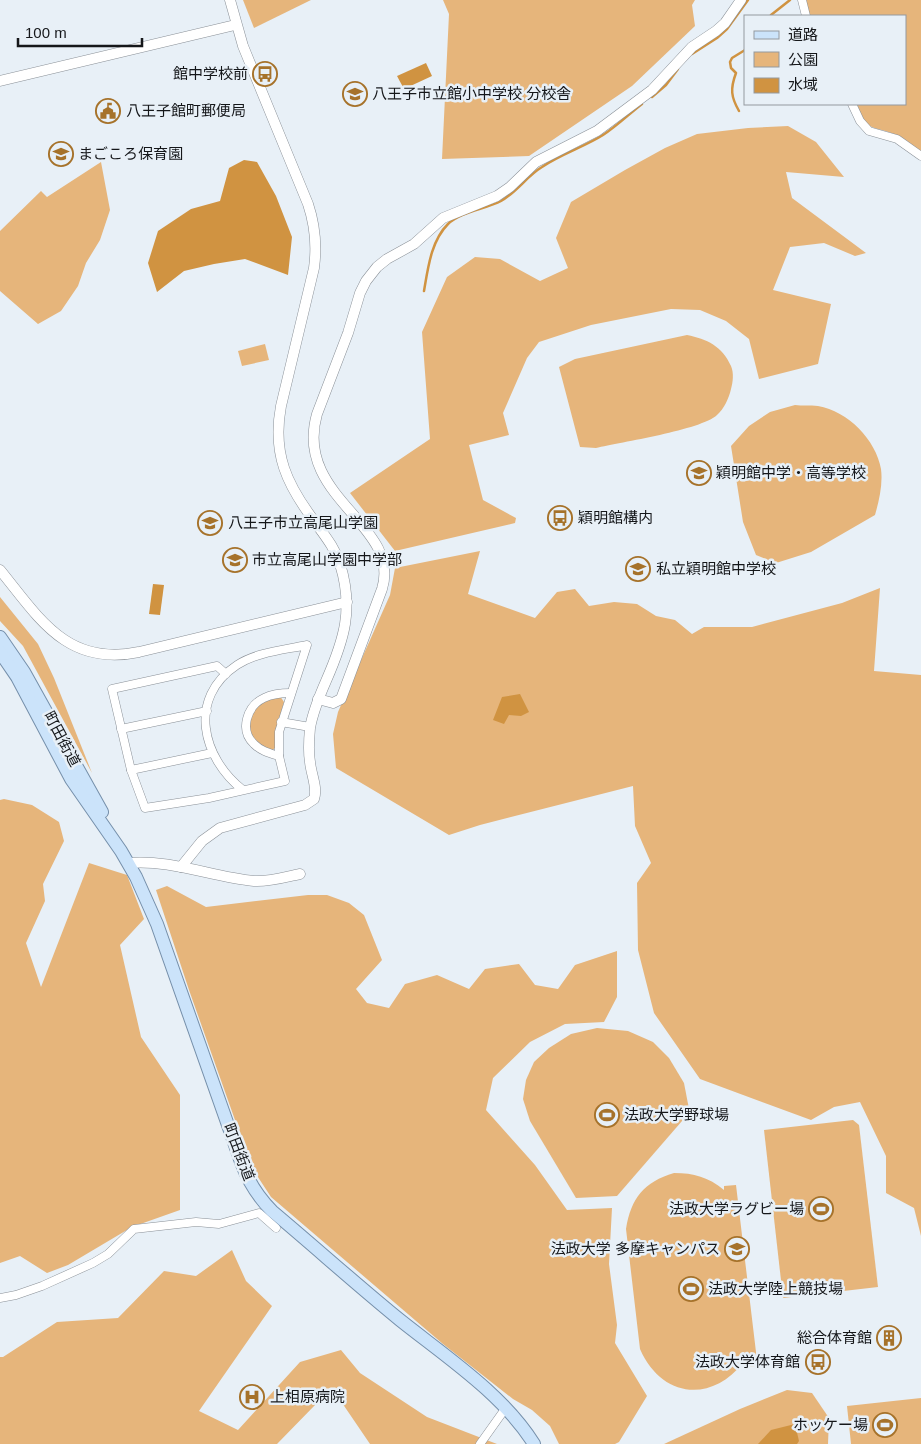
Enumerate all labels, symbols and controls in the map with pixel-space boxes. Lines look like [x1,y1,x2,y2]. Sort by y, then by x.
scale bar [18,15,141,47]
legend [744,15,906,105]
text: 100 m [25,24,67,41]
text: 道路 [788,26,818,43]
text: 公園 [788,51,818,68]
bus stop icon: 館中学校前 [252,61,278,87]
place label: 館中学校前 [173,65,248,82]
text: 水域 [788,76,818,93]
school or university icon: 八王子市立館小中学校 分校舎 [342,81,368,107]
place label: 八王子市立館小中学校 分校舎 [372,85,571,102]
public building icon: 八王子館町郵便局 [95,98,121,124]
place label: 八王子館町郵便局 [126,102,246,119]
school or university icon: まごころ保育園 [48,141,74,167]
place label: まごころ保育園 [78,145,183,162]
school or university icon: 穎明館中学・高等学校 [686,460,712,486]
place label: 穎明館中学・高等学校 [716,464,866,481]
bus stop icon: 穎明館構内 [547,505,573,531]
place label: 穎明館構内 [578,509,653,526]
school or university icon: 八王子市立高尾山学園 [197,510,223,536]
place label: 八王子市立高尾山学園 [228,514,378,531]
school or university icon: 市立高尾山学園中学部 [222,547,248,573]
place label: 市立高尾山学園中学部 [252,551,402,568]
school or university icon: 私立穎明館中学校 [625,556,651,582]
place label: 私立穎明館中学校 [656,560,776,577]
street label: 町田街道 [41,708,84,769]
sports icon: 法政大学野球場 [594,1102,620,1128]
place label: 法政大学野球場 [624,1106,729,1123]
street label: 町田街道 [221,1121,258,1183]
sports icon: 法政大学ラグビー場 [808,1196,834,1222]
place label: 法政大学ラグビー場 [669,1200,804,1217]
school or university icon: 法政大学 多摩キャンパス [724,1236,750,1262]
place label: 法政大学 多摩キャンパス [551,1240,720,1257]
sports icon: 法政大学陸上競技場 [678,1276,704,1302]
place label: 法政大学陸上競技場 [708,1280,843,1297]
building icon: 総合体育館 [876,1325,902,1351]
place label: 総合体育館 [797,1329,872,1346]
bus stop icon: 法政大学体育館 [805,1349,831,1375]
place label: 法政大学体育館 [695,1353,800,1370]
hospital icon: 上相原病院 [239,1384,265,1410]
place label: 上相原病院 [270,1388,345,1405]
sports icon: ホッケー場 [872,1412,898,1438]
place label: ホッケー場 [793,1416,868,1433]

